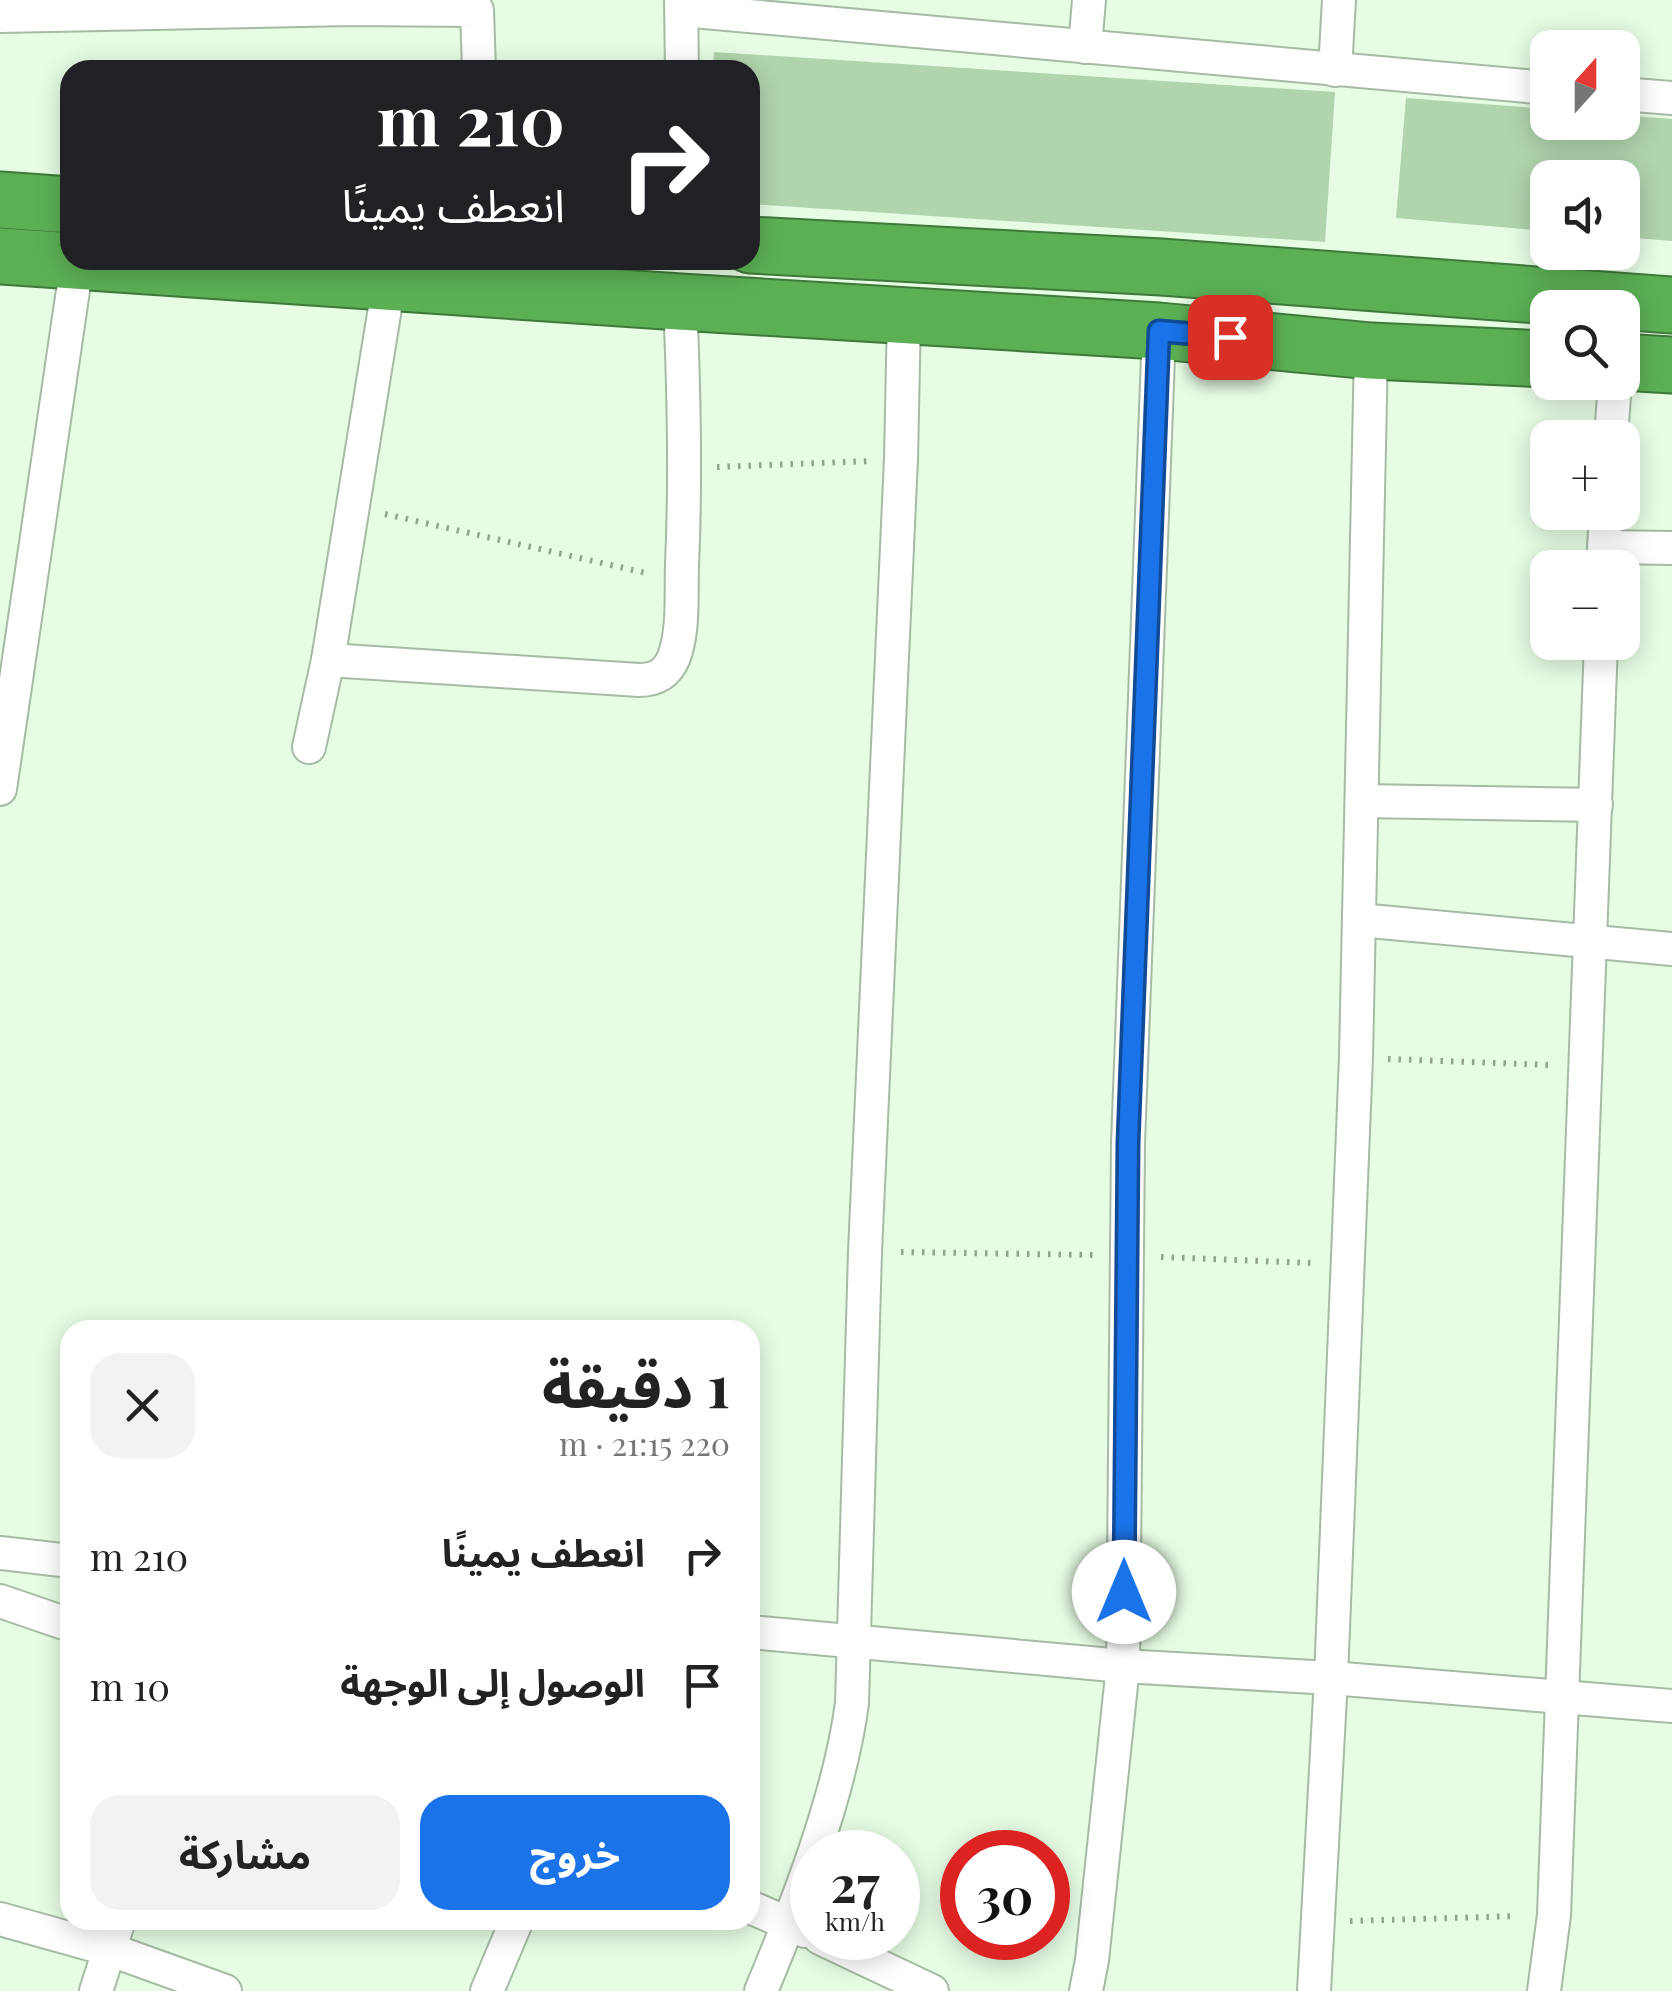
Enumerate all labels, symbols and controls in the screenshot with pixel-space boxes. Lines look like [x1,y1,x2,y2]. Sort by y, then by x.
north arrow [1530,30,1640,140]
map controls [1530,30,1640,660]
text: 210 m [377,70,565,164]
icon: right [600,100,730,230]
button: sound [1530,160,1640,270]
text: انعطف يمينًا [341,173,565,233]
button: search [1530,290,1640,400]
pin [1188,295,1273,380]
icon: arrive [1203,310,1258,365]
button: + [1530,420,1640,530]
button: − [1530,550,1640,660]
text: 1 دقيقة [542,1343,730,1423]
button: close [90,1353,195,1458]
text: 220 m · 21:15 [559,1421,730,1464]
text: انعطف يمينًا [442,1526,645,1577]
icon: right [675,1528,730,1583]
text: 210 m [90,1530,188,1581]
position arrow [1072,1540,1176,1644]
text: الوصول إلى الوجهة [340,1656,645,1707]
icon: arrive [675,1658,730,1713]
text: 10 m [90,1660,170,1711]
button: مشاركة [90,1795,400,1910]
button: خروج [420,1795,730,1910]
speed limit sign: 30 [940,1830,1070,1960]
text: 27 [831,1849,879,1916]
text: km/h [825,1904,885,1937]

